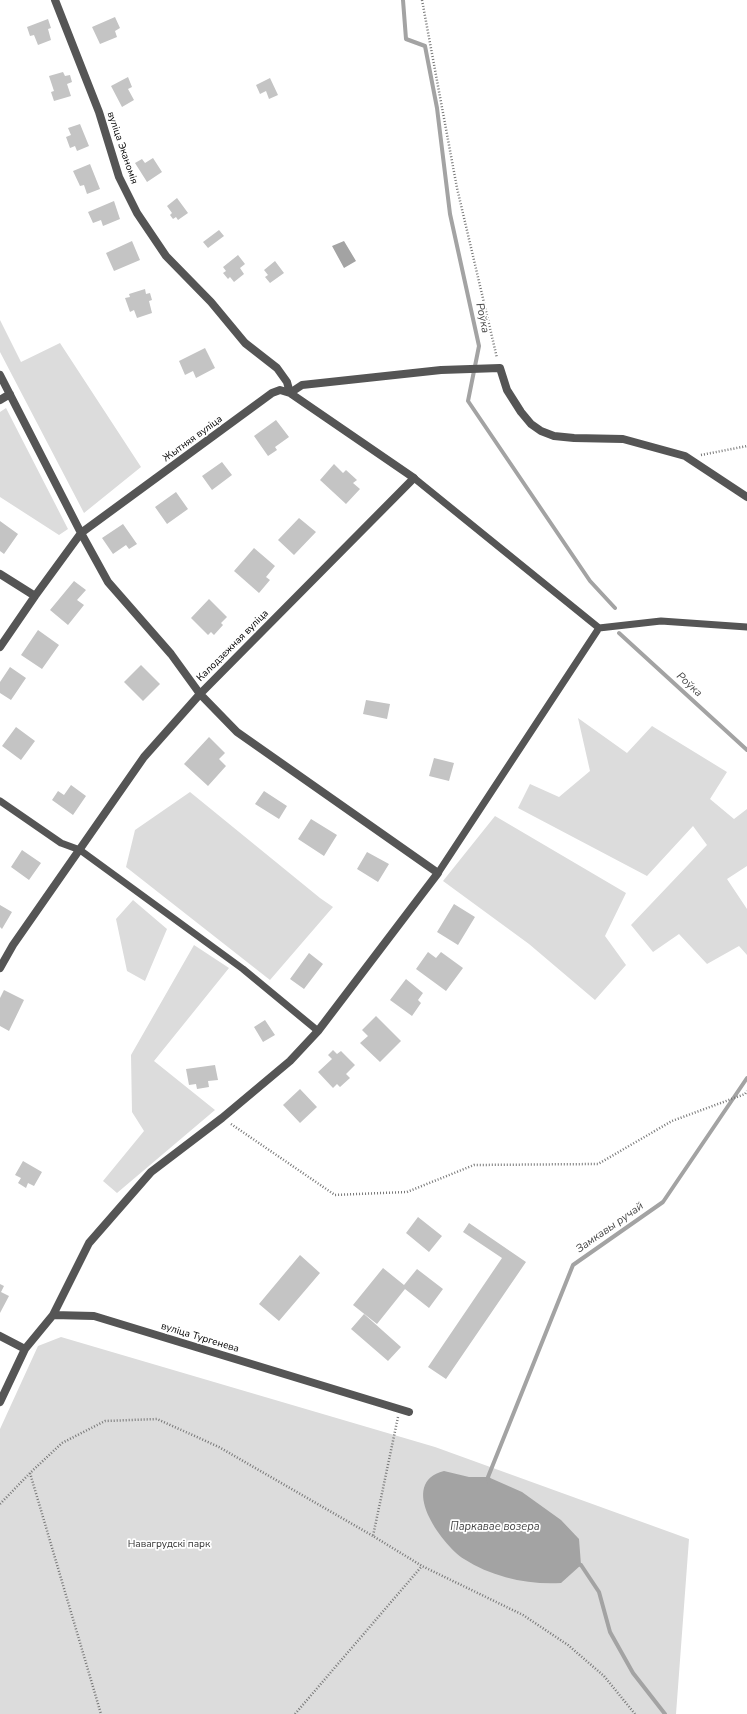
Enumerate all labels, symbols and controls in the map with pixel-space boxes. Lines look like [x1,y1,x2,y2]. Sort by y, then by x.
street label: вуліца Эканомія [104,110,140,186]
water label: Роўка [472,302,492,334]
street label: Жытняя вуліца [161,413,225,465]
street label: Калодзежная вуліца [195,608,271,684]
water label: Роўка [673,670,705,700]
water label: Замкавы ручай [574,1200,646,1256]
street label: вуліца Тургенева [160,1320,240,1356]
water label: Паркавае возера [450,1520,540,1534]
park label: Навагрудскі парк [128,1539,210,1551]

